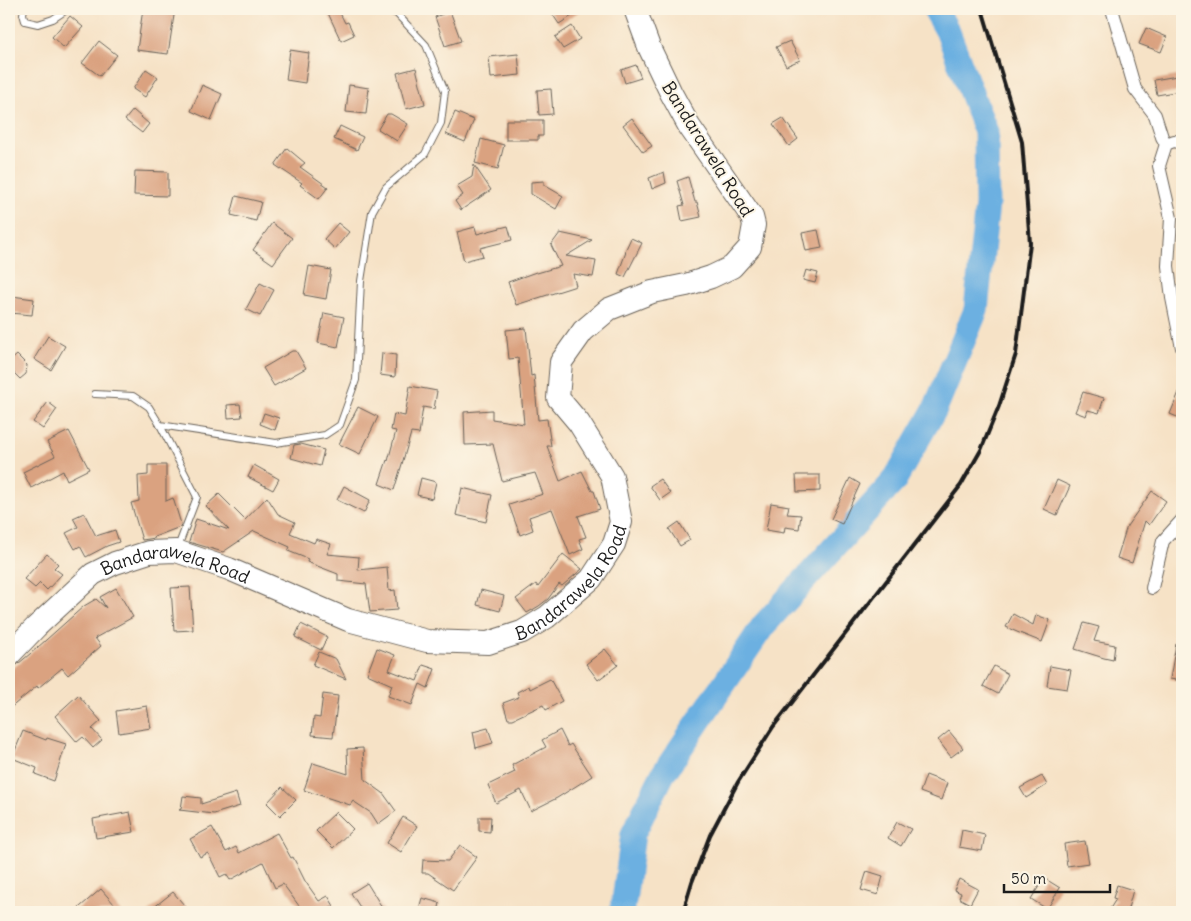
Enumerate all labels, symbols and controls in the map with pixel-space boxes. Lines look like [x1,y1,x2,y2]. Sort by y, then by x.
street label: Bandarawela Road [657,77,759,221]
street label: Bandarawela Road [512,521,631,645]
street label: Bandarawela Road [96,538,254,588]
scale bar [1004,861,1110,893]
text: 50 m [1011,869,1046,888]

